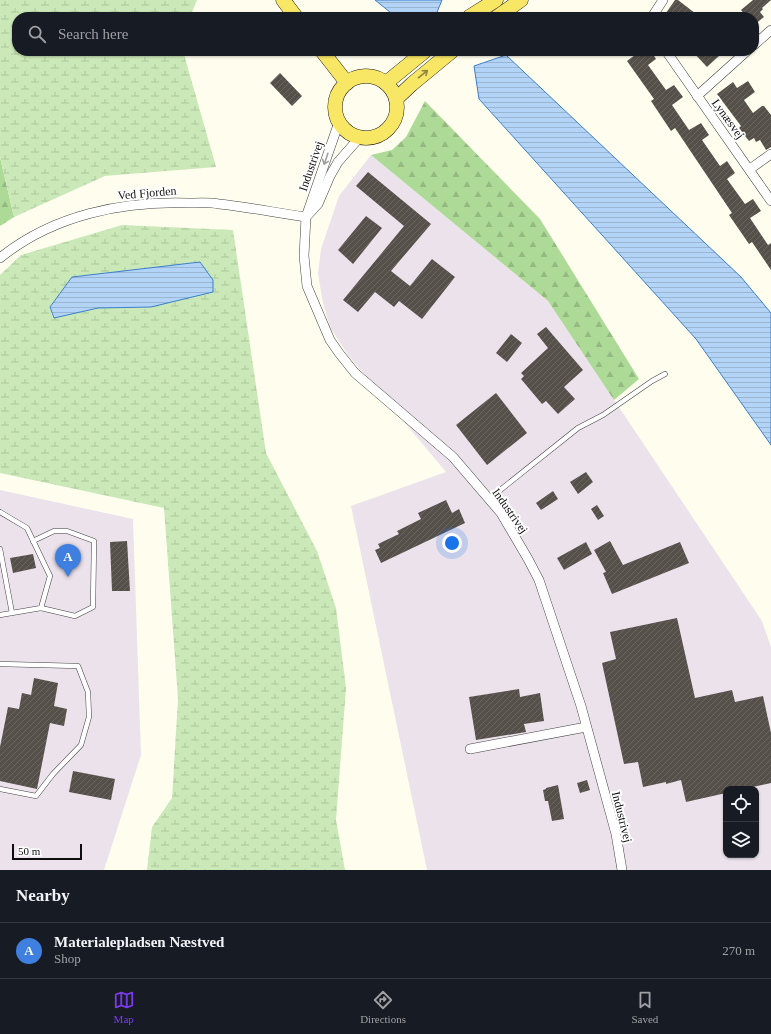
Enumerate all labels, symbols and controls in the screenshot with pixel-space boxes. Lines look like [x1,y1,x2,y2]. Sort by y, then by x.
search box [12,12,759,56]
icon: search [26,23,48,45]
text: Search here [58,26,128,42]
one-way arrow [418,70,429,79]
street label: Lynæsvej [709,96,747,142]
street label: Industrivej [296,139,326,193]
one-way arrow [322,152,329,165]
street label: Ved Fjorden [117,183,177,203]
street label: Industrivej [489,486,531,536]
your location [442,533,462,553]
pin: A [55,544,81,577]
map controls [723,786,759,858]
button: locate [723,786,759,822]
street label: Industrivej [609,790,635,844]
button: layers [723,822,759,858]
scale bar [12,842,82,861]
text: 50 m [18,845,40,857]
text: Nearby [16,886,70,905]
text: Materialepladsen Næstved [54,934,224,950]
text: A [24,943,34,958]
text: 270 m [722,943,755,958]
text: Shop [54,951,81,966]
tab: Map [113,989,135,1025]
tab: Directions [360,989,406,1025]
tab: Saved [631,989,658,1025]

